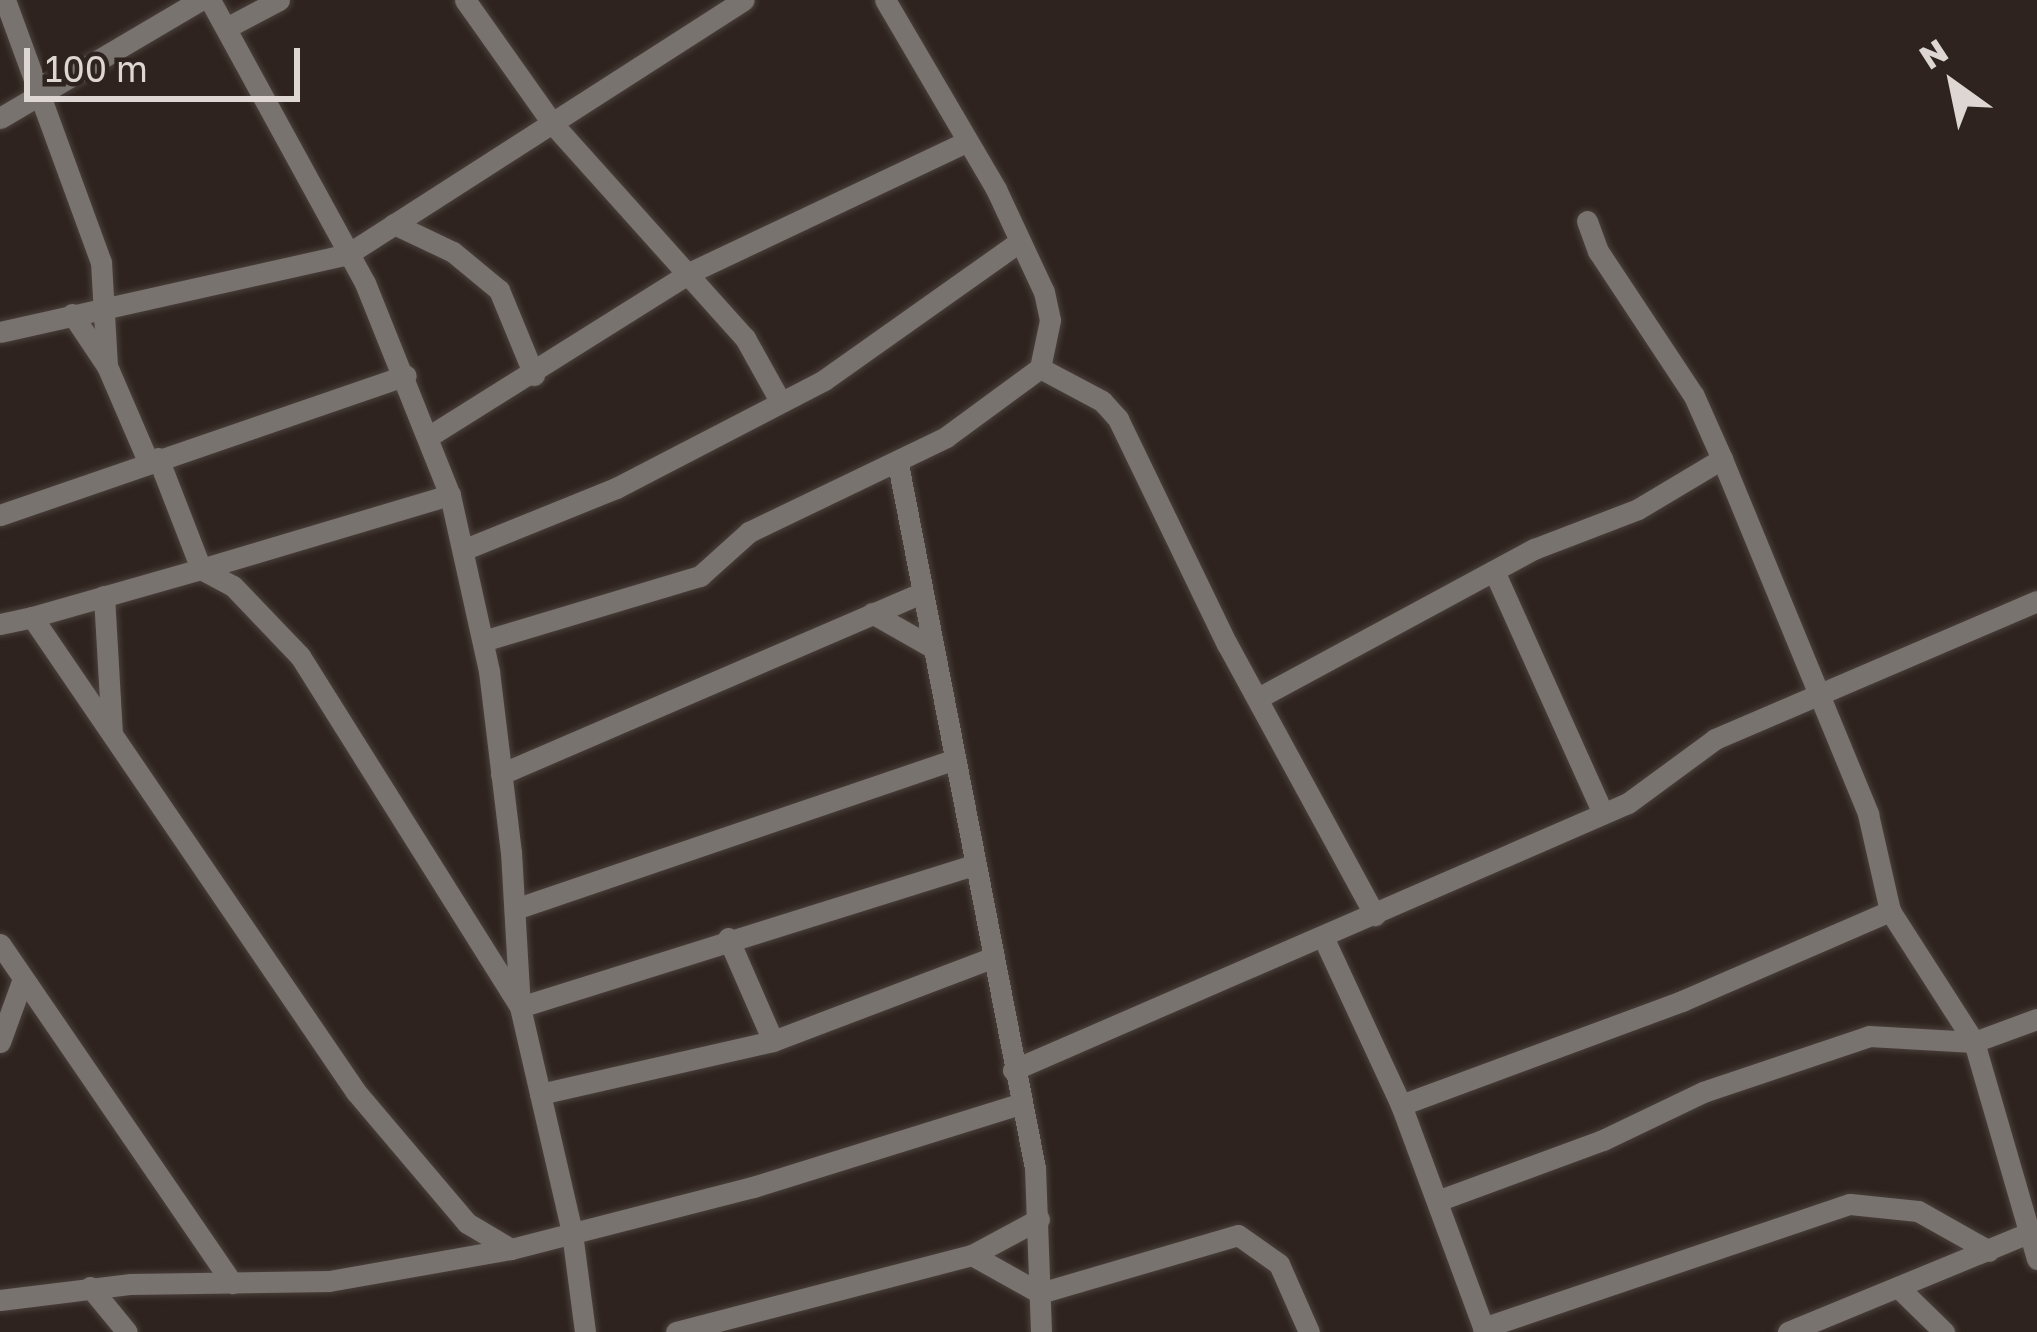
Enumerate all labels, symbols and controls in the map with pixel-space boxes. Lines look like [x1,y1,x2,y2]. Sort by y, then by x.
scale bar [30,24,306,98]
north arrow [1893,24,2013,144]
text: N [1912,30,1954,77]
text: 100 m [45,47,148,90]

